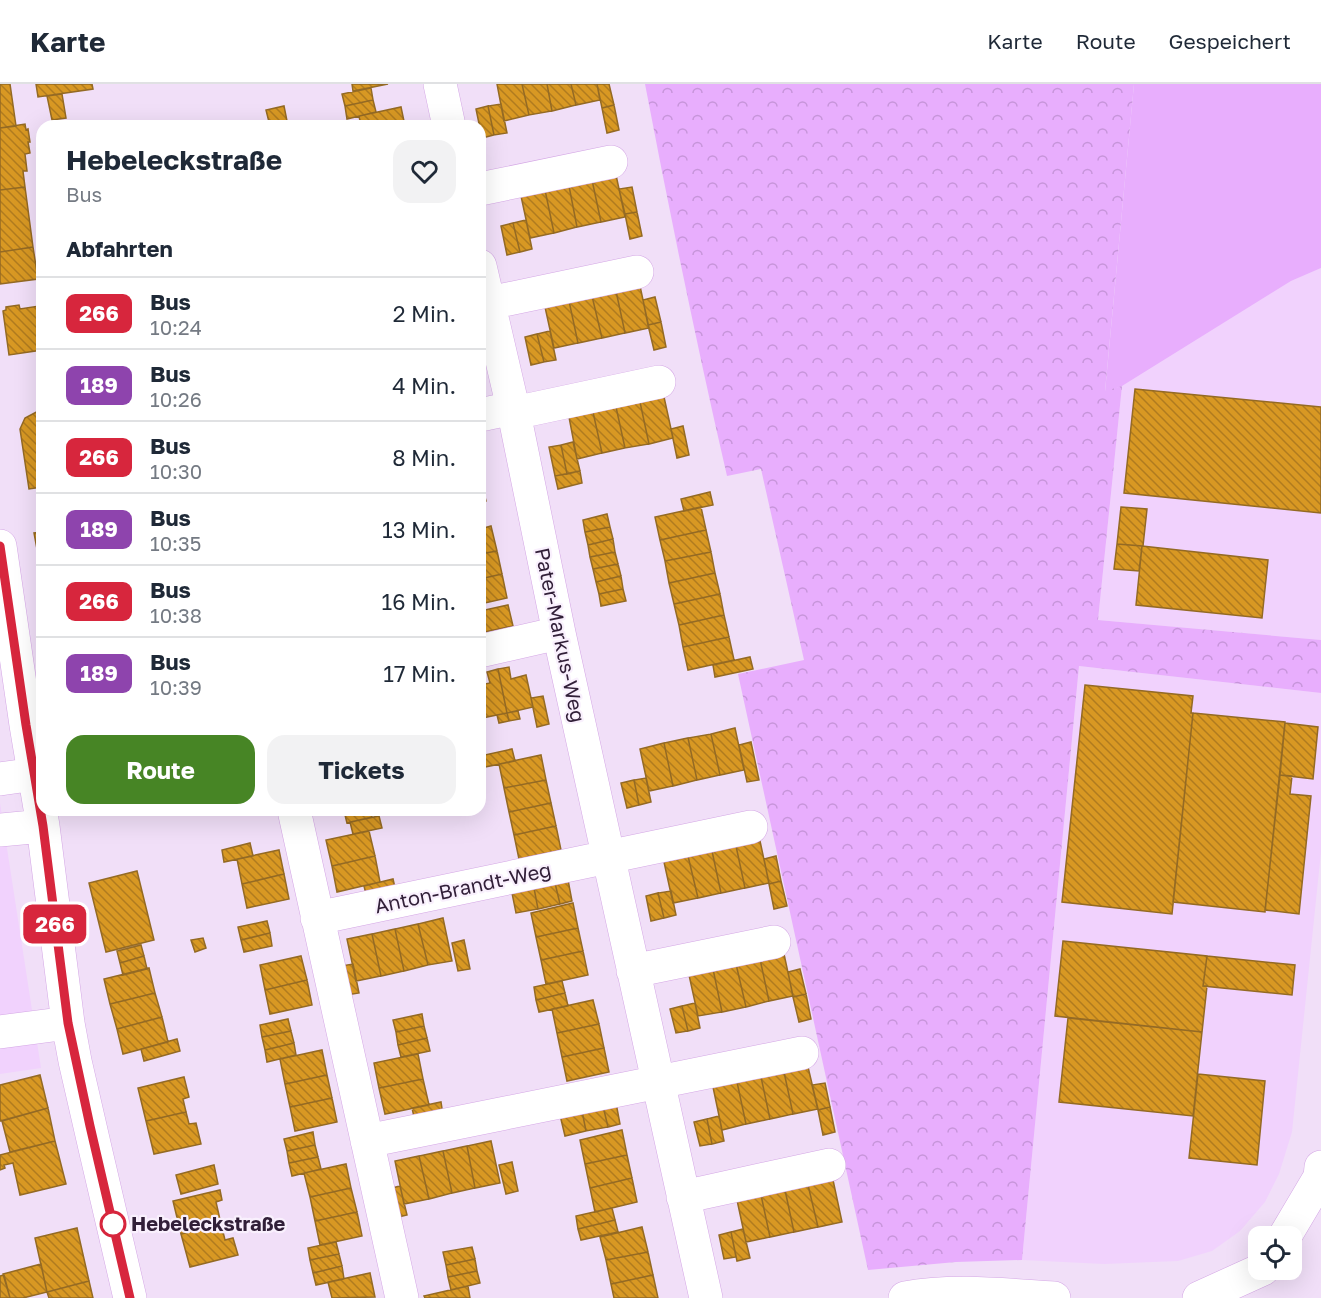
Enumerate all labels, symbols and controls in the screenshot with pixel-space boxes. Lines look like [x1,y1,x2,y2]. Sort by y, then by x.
text: Karte [30,25,105,58]
text: Karte [987,28,1043,54]
text: Route [1076,28,1136,54]
text: Gespeichert [1169,28,1291,54]
button: heart [393,140,456,203]
text: Hebeleckstraße [66,143,282,176]
text: Bus [66,182,102,206]
text: Abfahrten [66,235,173,262]
text: Bus [150,288,191,315]
text: 266 [79,300,119,326]
text: 2 Min. [393,300,456,327]
text: 10:24 [150,315,202,339]
text: Bus [150,360,191,387]
text: 189 [80,372,118,398]
text: 4 Min. [392,372,456,399]
text: 10:26 [150,387,202,411]
text: Bus [150,432,191,459]
text: 266 [79,444,119,470]
text: 8 Min. [392,444,456,471]
text: 10:30 [150,459,202,483]
text: Bus [150,504,191,531]
text: 189 [80,516,118,542]
text: 13 Min. [382,516,456,543]
text: 10:35 [150,531,201,555]
street label: Pater-Markus-Weg [531,545,591,724]
text: Bus [150,576,191,603]
text: 266 [79,588,119,614]
text: 16 Min. [382,588,456,615]
text: 10:38 [150,603,202,627]
text: Bus [150,648,191,675]
text: 189 [80,660,118,686]
text: 17 Min. [383,660,456,687]
text: 10:39 [150,675,202,699]
button: Route [66,735,255,804]
button: Tickets [267,735,456,804]
street label: Anton-Brandt-Weg [372,857,553,917]
line badge: 266 [20,904,90,944]
text: 266 [35,911,75,937]
marker: Hebeleckstraße [100,1211,126,1237]
place label: Hebeleckstraße [131,1211,286,1235]
map controls [1248,1226,1302,1280]
button: locate [1248,1226,1302,1280]

